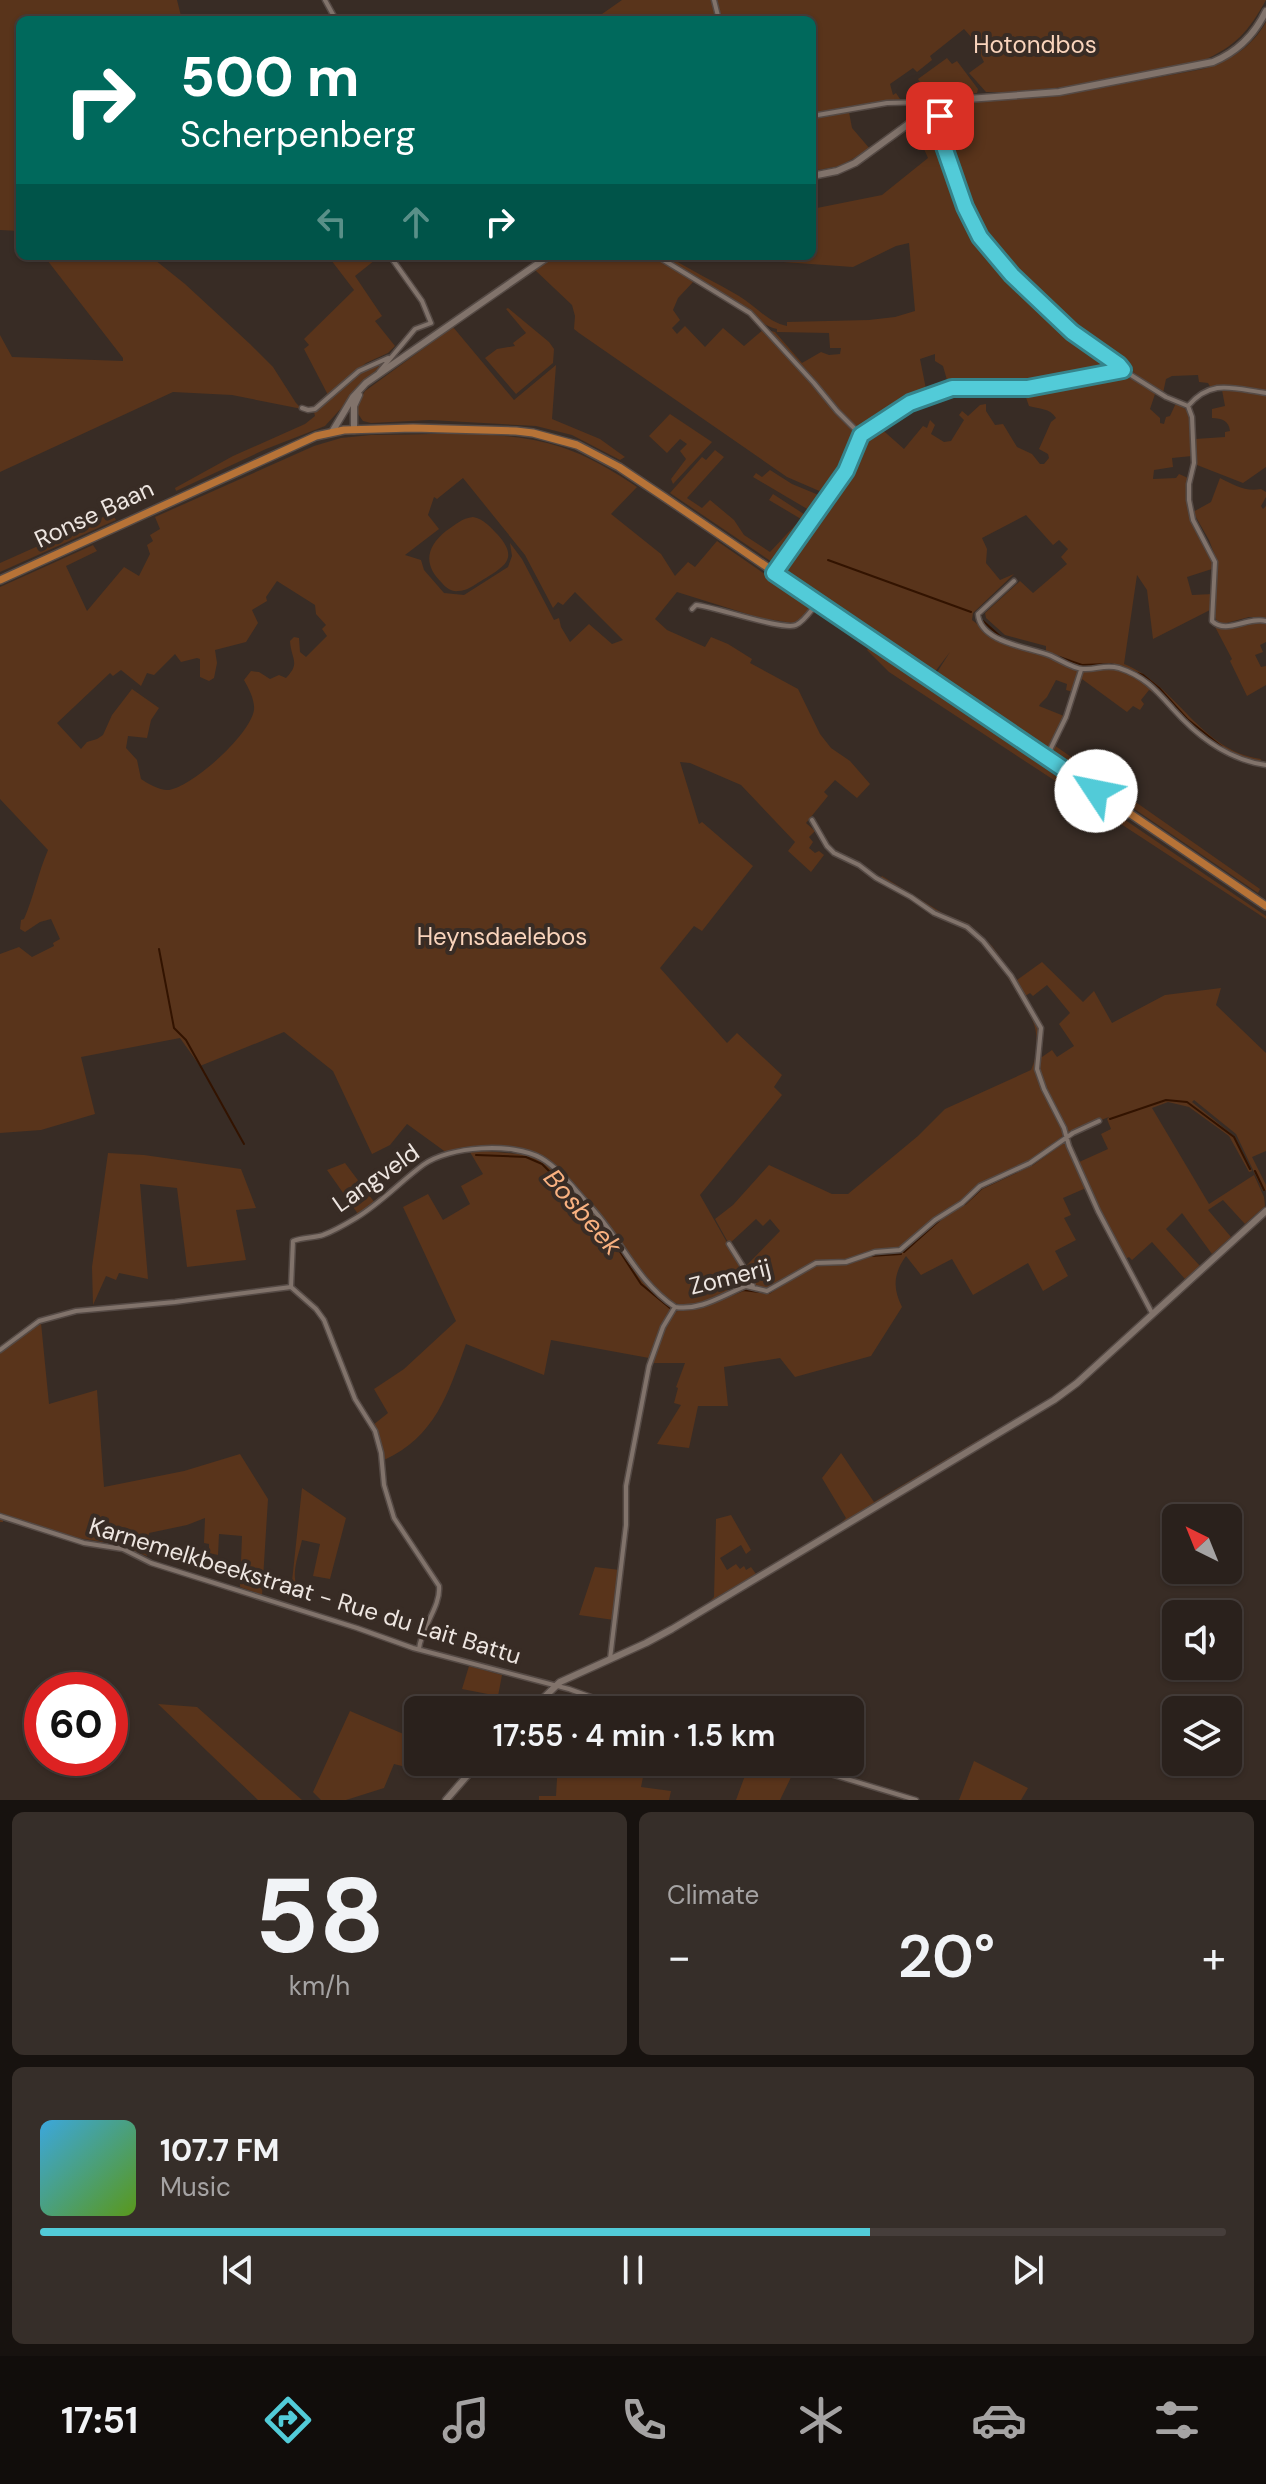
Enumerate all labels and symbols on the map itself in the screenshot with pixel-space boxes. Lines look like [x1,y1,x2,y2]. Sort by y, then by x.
park label: Hotondbos [973,29,1097,60]
pin [906,82,974,150]
street label: Ronse Baan [29,472,158,555]
position arrow [1054,749,1138,833]
park label: Heynsdaelebos [417,921,587,952]
street label: Langveld [326,1136,425,1219]
water label: Bosbeek [536,1162,630,1263]
street label: Zomerij [686,1251,774,1302]
north arrow [1162,1504,1242,1584]
street label: Karnemelkbeekstraat - Rue du Lait Battu [85,1510,525,1671]
speed limit sign: 60 [24,1672,128,1776]

